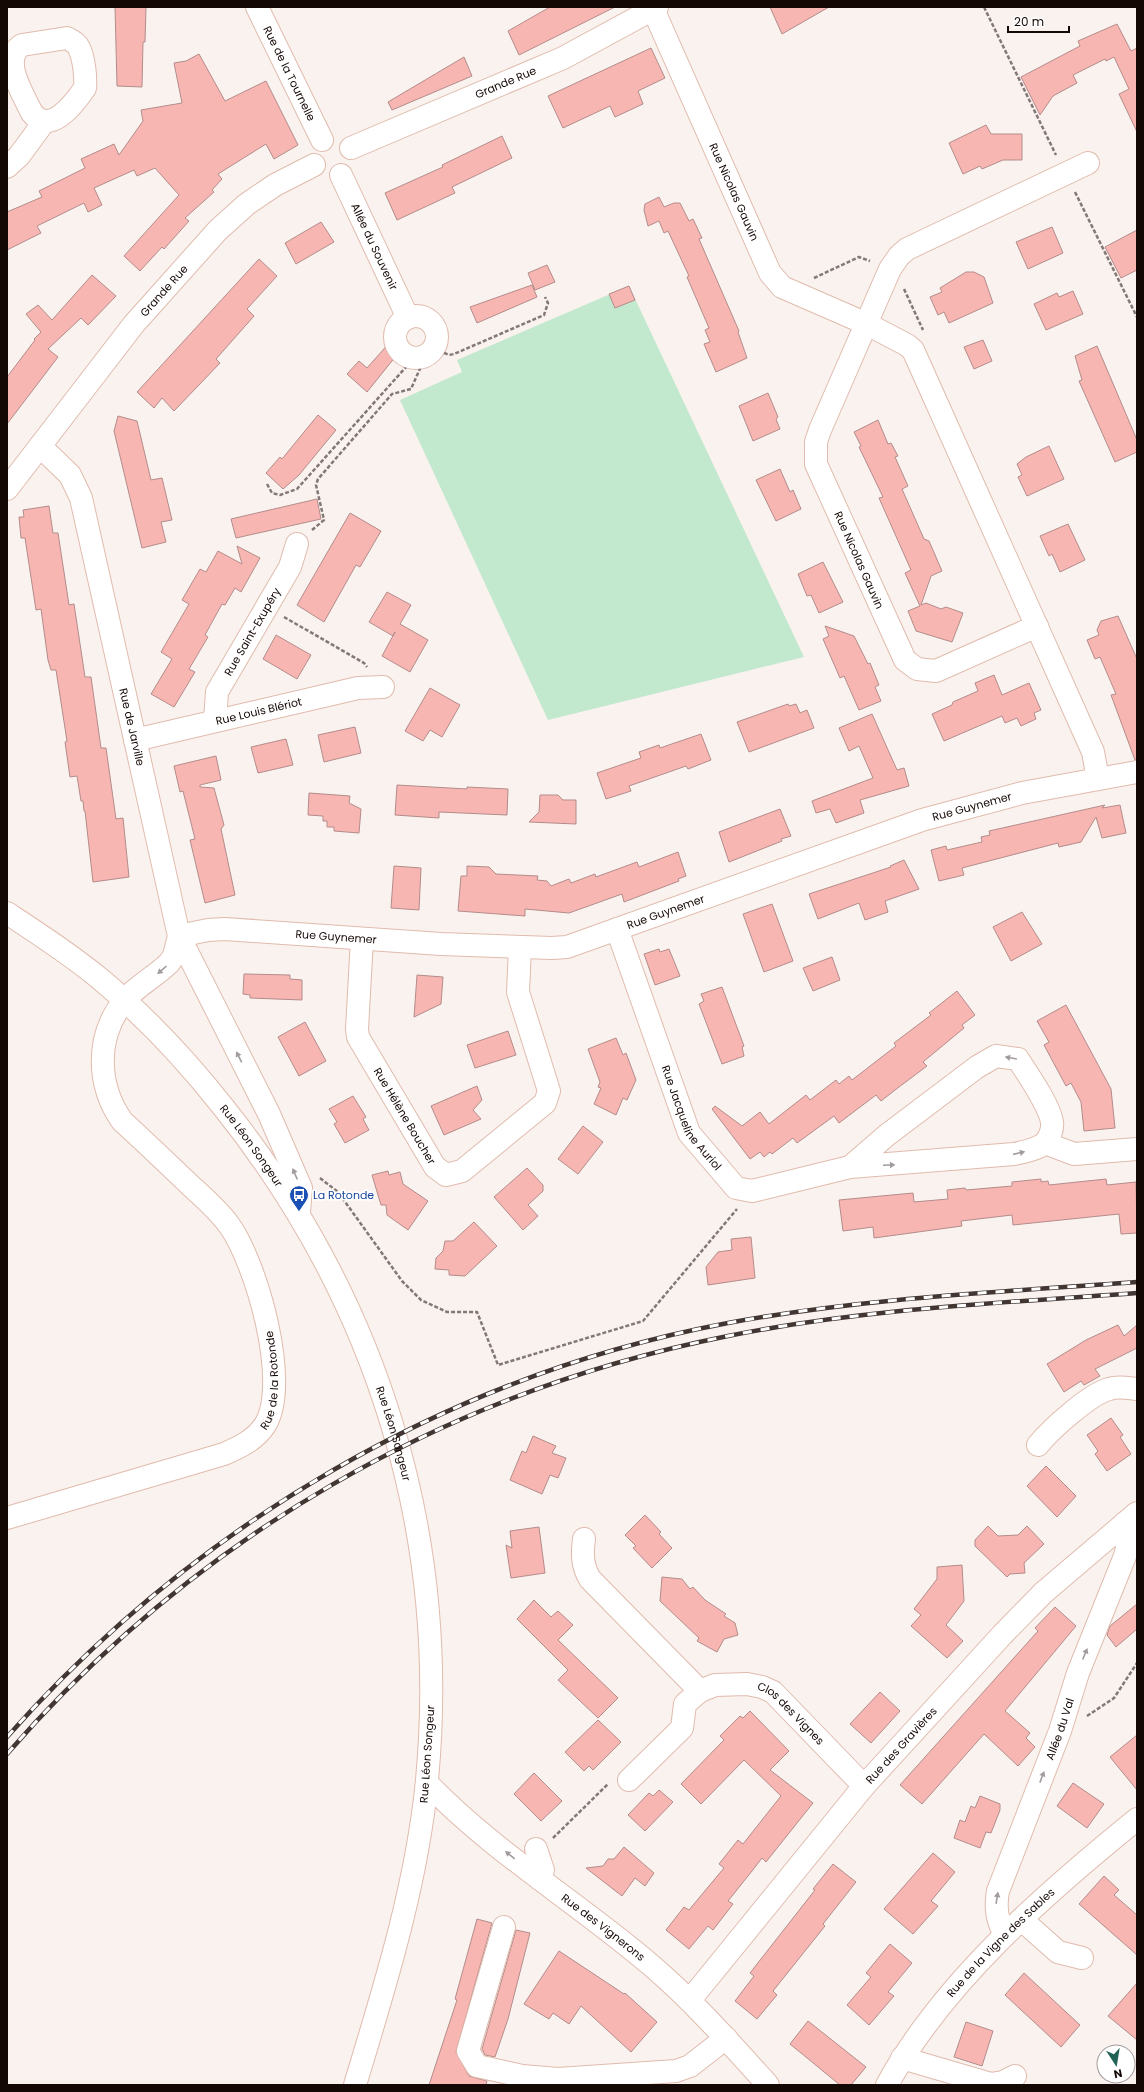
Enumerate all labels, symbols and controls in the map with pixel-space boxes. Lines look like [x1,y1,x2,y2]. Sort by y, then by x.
scale bar [1008,8,1069,34]
text: 20 m [1014,13,1044,30]
street label: Rue de la Tournelle [259,23,320,124]
street label: Grande Rue [473,62,539,102]
street label: Rue Nicolas Gauvin [705,140,763,243]
street label: Allée du Souvenir [347,200,402,293]
street label: Grande Rue [136,261,192,320]
street label: Rue Nicolas Gauvin [830,509,888,611]
street label: Rue Saint-Exupéry [220,584,285,679]
street label: Rue de Jarville [115,687,149,768]
street label: Rue Louis Blériot [214,693,303,729]
street label: Rue Guynemer [930,788,1013,825]
street label: Rue Guynemer [625,890,707,933]
street label: Rue Guynemer [295,926,377,948]
one-way arrow [157,965,167,974]
one-way arrow [236,1051,242,1063]
one-way arrow [1005,1055,1017,1061]
street label: Rue Jacqueline Auriol [658,1063,725,1174]
street label: Rue Hélène Boucher [370,1065,440,1167]
street label: Rue Léon Songeur [216,1101,287,1190]
one-way arrow [1013,1149,1025,1155]
one-way arrow [883,1161,895,1168]
one-way arrow [292,1169,298,1180]
bus stop icon: La Rotonde [288,1184,310,1212]
place label: La Rotonde [313,1187,374,1203]
street label: Rue de la Rotonde [256,1329,282,1433]
street label: Rue Léon Songeur [372,1384,415,1483]
one-way arrow [1083,1648,1089,1660]
street label: Clos des Vignes [756,1678,828,1749]
street label: Allée du Val [1042,1696,1078,1762]
street label: Rue des Gravières [862,1703,941,1787]
street label: Rue Léon Songeur [416,1705,438,1803]
one-way arrow [1040,1770,1046,1782]
one-way arrow [504,1850,515,1859]
street label: Rue de la Vigne des Sables [943,1884,1058,2001]
street label: Rue des Vignerons [558,1890,649,1965]
one-way arrow [994,1892,1000,1904]
north arrow [1096,2044,1136,2084]
text: N [1112,2065,1124,2082]

